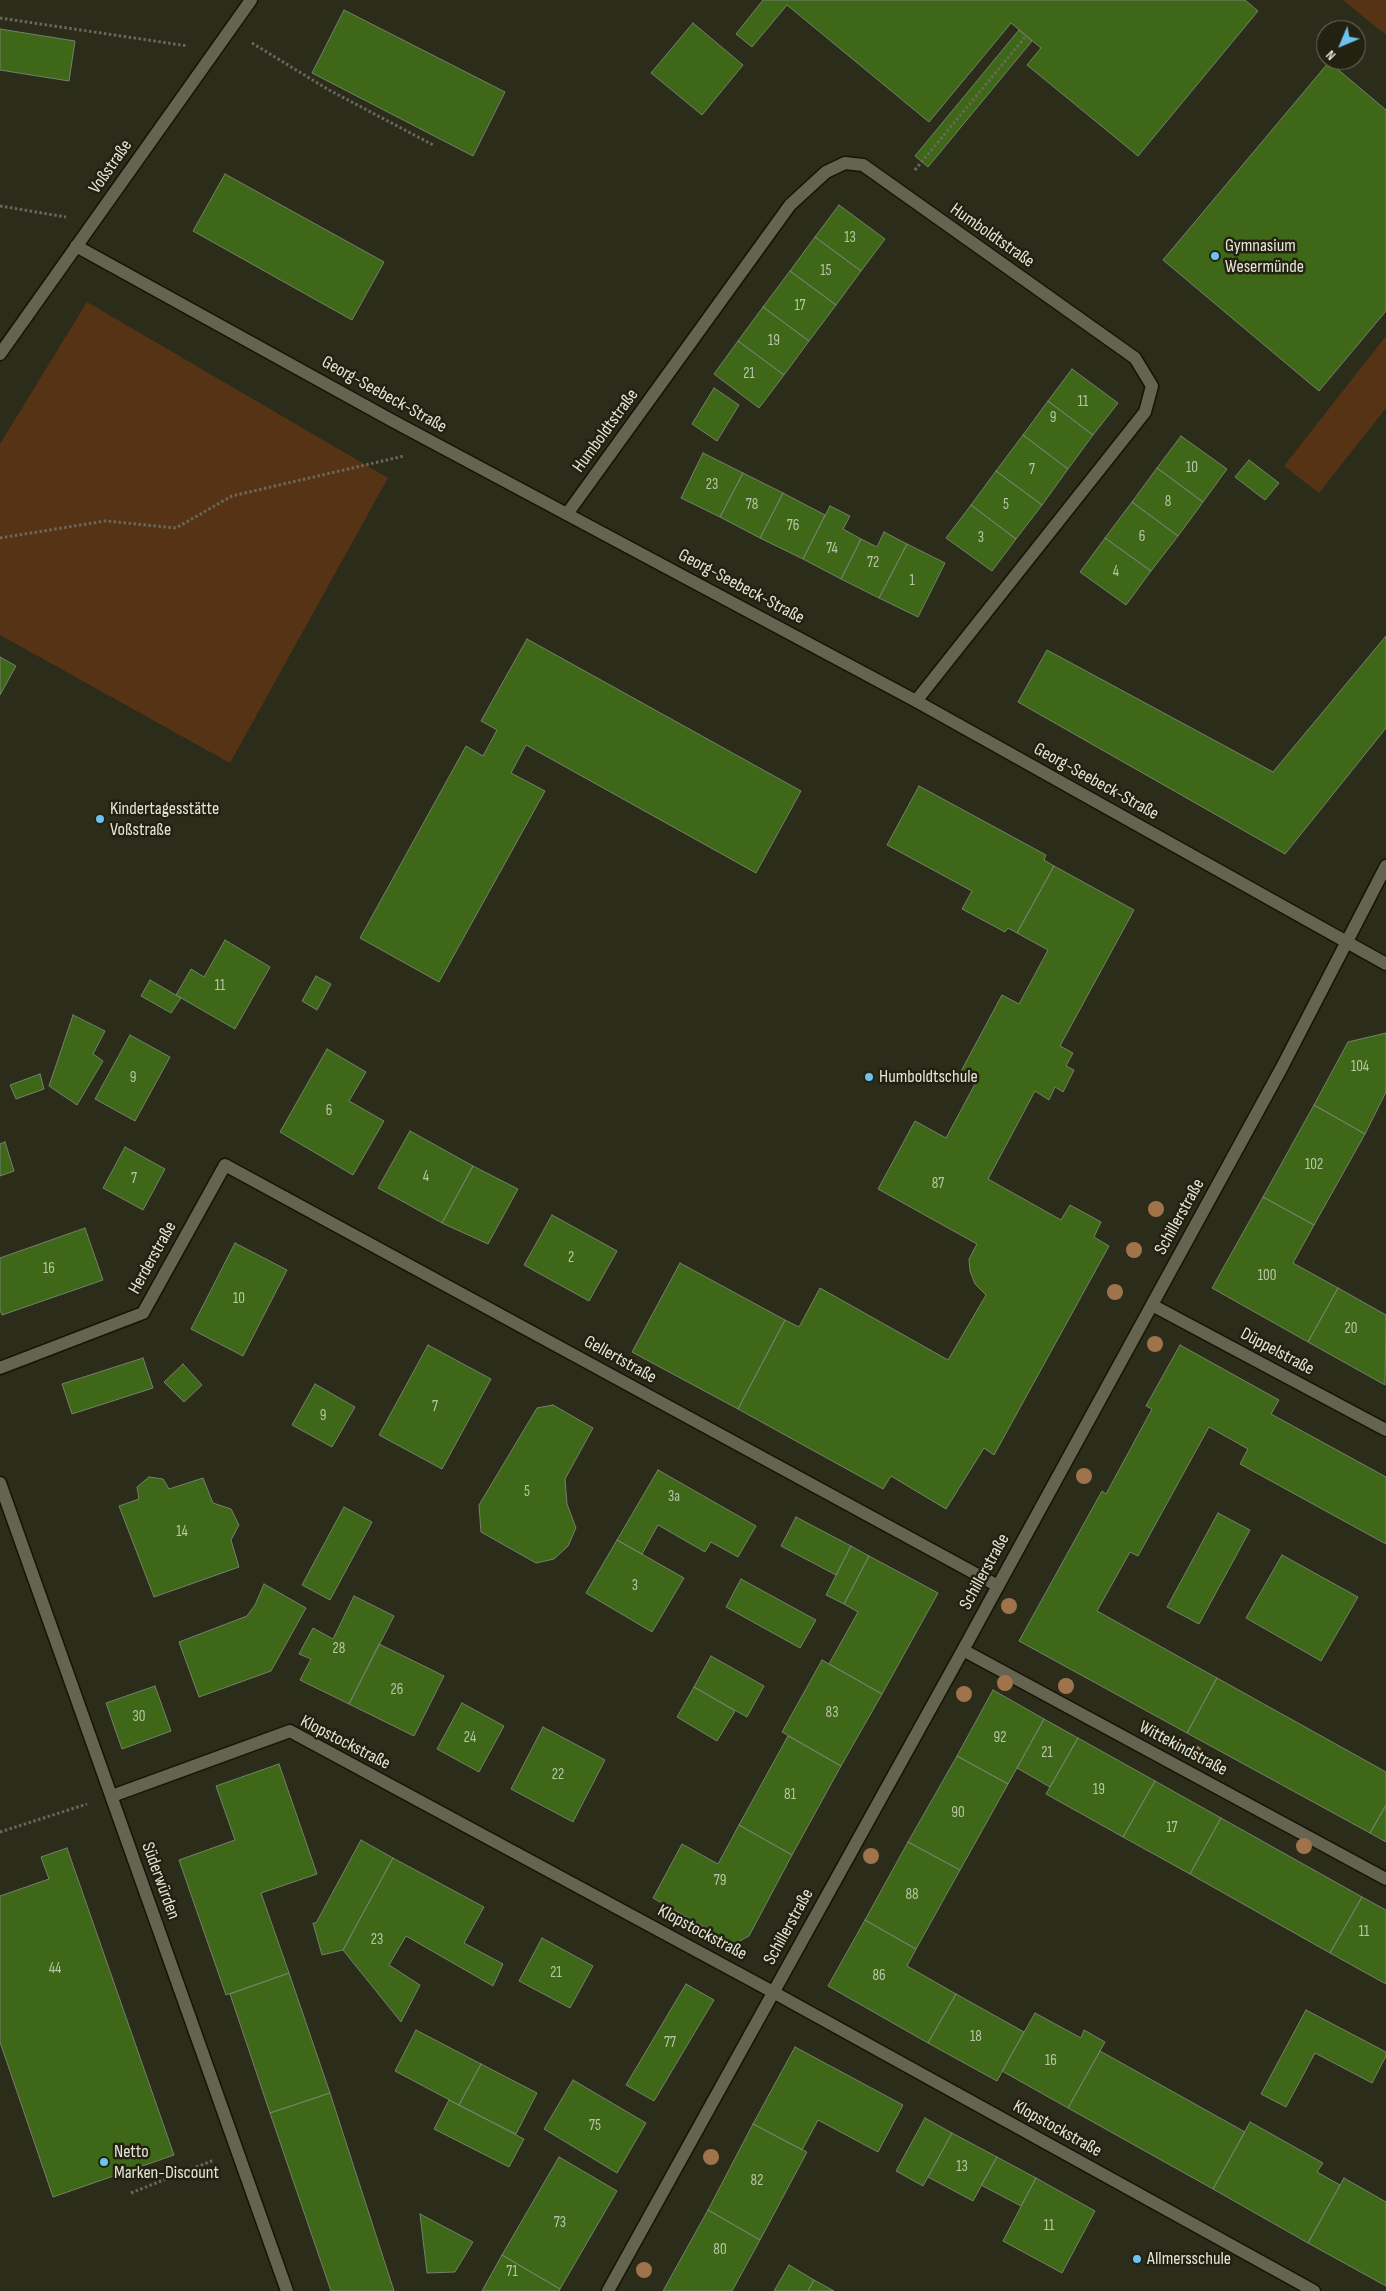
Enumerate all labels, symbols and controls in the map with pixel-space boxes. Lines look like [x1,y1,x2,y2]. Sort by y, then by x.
north arrow [1316,20,1366,70]
text: N [1322,47,1339,64]
street label: Voßstraße [85,136,137,198]
street label: Humboldtstraße [946,199,1038,273]
house number: 13 [844,229,856,247]
place label: Gymnasium Wesermünde [1225,235,1304,278]
marker: Gymnasium Wesermünde [1209,250,1221,262]
house number: 15 [820,262,832,280]
house number: 17 [794,297,806,315]
house number: 19 [768,332,780,350]
street label: Georg-Seebeck-Straße [318,352,450,438]
house number: 21 [743,365,755,383]
street label: Humboldtstraße [568,385,644,477]
house number: 11 [1078,393,1088,411]
house number: 9 [1050,409,1056,427]
house number: 10 [1186,459,1198,477]
house number: 7 [1029,461,1035,479]
house number: 23 [706,476,718,494]
house number: 8 [1165,493,1171,511]
house number: 78 [746,496,758,514]
house number: 5 [1003,496,1009,514]
house number: 76 [787,517,799,535]
house number: 6 [1139,528,1145,546]
house number: 3 [978,529,984,547]
house number: 74 [826,540,838,558]
street label: Georg-Seebeck-Straße [674,545,808,629]
house number: 72 [867,554,879,572]
house number: 4 [1113,563,1119,581]
house number: 1 [909,572,915,590]
street label: Georg-Seebeck-Straße [1030,739,1162,825]
place label: Kindertagesstätte Voßstraße [110,798,219,841]
marker: Kindertagesstätte Voßstraße [94,813,106,825]
house number: 11 [215,977,225,995]
house number: 104 [1351,1058,1369,1076]
place label: Humboldtschule [879,1066,978,1088]
house number: 9 [130,1069,136,1087]
marker: Humboldtschule [863,1071,875,1083]
house number: 6 [326,1102,332,1120]
house number: 102 [1305,1156,1323,1174]
house number: 4 [423,1168,429,1186]
house number: 7 [131,1170,137,1188]
house number: 87 [932,1175,944,1193]
street label: Schillerstraße [1150,1175,1210,1259]
street label: Herderstraße [124,1218,182,1298]
house number: 2 [568,1249,574,1267]
house number: 16 [43,1260,55,1278]
house number: 100 [1258,1267,1276,1285]
house number: 10 [233,1290,245,1308]
house number: 20 [1345,1320,1357,1338]
street label: Düppelstraße [1236,1324,1318,1380]
street label: Gellertstraße [580,1331,660,1389]
house number: 7 [432,1398,438,1416]
house number: 9 [320,1407,326,1425]
house number: 5 [524,1483,530,1501]
house number: 3a [668,1488,680,1506]
house number: 14 [176,1523,188,1541]
street label: Schillerstraße [955,1530,1015,1614]
house number: 3 [632,1577,638,1595]
house number: 28 [333,1640,345,1658]
house number: 26 [391,1681,403,1699]
house number: 83 [826,1704,838,1722]
house number: 30 [133,1708,145,1726]
street label: Klopstockstraße [296,1711,394,1775]
street label: Wittekindstraße [1135,1717,1231,1781]
house number: 24 [464,1729,476,1747]
house number: 92 [994,1729,1006,1747]
house number: 21 [1041,1744,1053,1762]
house number: 22 [552,1766,564,1784]
house number: 19 [1093,1781,1105,1799]
house number: 81 [784,1786,796,1804]
house number: 90 [951,1804,965,1822]
house number: 17 [1166,1819,1178,1837]
street label: Süderwürden [136,1840,184,1922]
house number: 79 [714,1872,726,1890]
street label: Schillerstraße [759,1885,819,1969]
house number: 88 [905,1886,919,1904]
street label: Klopstockstraße [654,1900,750,1966]
house number: 11 [1359,1923,1369,1941]
house number: 23 [371,1931,383,1949]
house number: 44 [49,1960,61,1978]
house number: 21 [550,1964,562,1982]
house number: 86 [872,1967,886,1985]
house number: 18 [970,2028,982,2046]
house number: 77 [664,2034,676,2052]
house number: 16 [1045,2052,1057,2070]
street label: Klopstockstraße [1009,2096,1105,2162]
house number: 75 [589,2117,601,2135]
place label: Netto Marken-Discount [114,2141,219,2184]
marker: Netto Marken-Discount [98,2156,110,2168]
house number: 13 [956,2158,968,2176]
house number: 82 [751,2172,763,2190]
house number: 73 [554,2214,566,2232]
house number: 11 [1044,2217,1054,2235]
house number: 80 [713,2241,727,2259]
place label: Allmersschule [1147,2248,1231,2270]
marker: Allmersschule [1131,2253,1143,2265]
house number: 71 [506,2263,518,2281]

